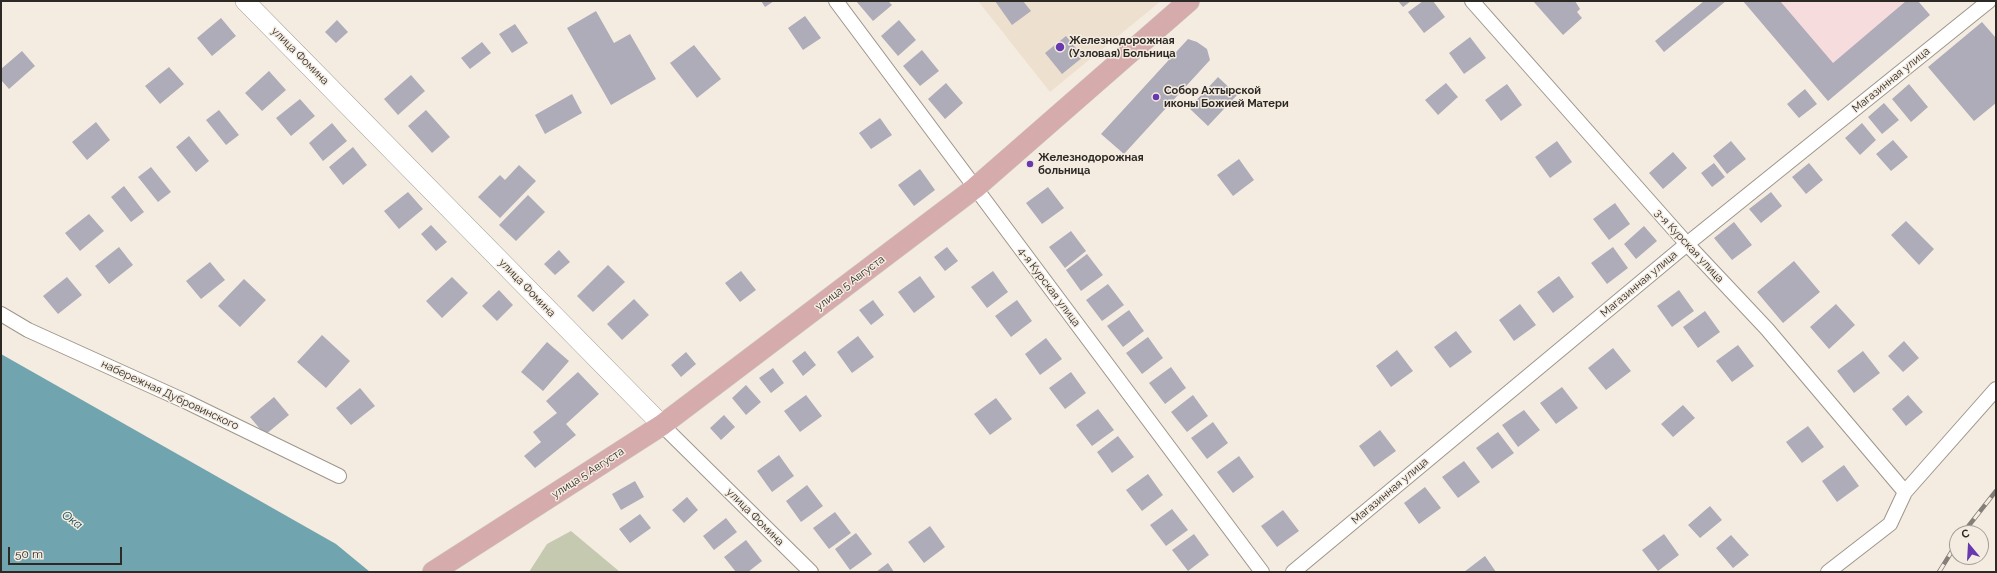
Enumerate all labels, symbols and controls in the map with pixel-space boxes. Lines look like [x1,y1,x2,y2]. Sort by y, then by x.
street label: улица Фомина [268,24,332,88]
place label: Железнодорожная (Узловая) Больница [1069,34,1176,60]
marker: Железнодорожная (Узловая) Больница [1054,41,1066,53]
street label: Магазинная улица [1850,45,1932,115]
place label: Собор Ахтырской иконы Божией Матери [1164,84,1289,110]
marker: Собор Ахтырской иконы Божией Матери [1151,92,1161,102]
place label: Железнодорожная больница [1038,151,1144,177]
marker: Железнодорожная больница [1025,159,1035,169]
street label: 3-я Курская улица [1652,207,1726,285]
street label: 4-я Курская улица [1015,245,1083,329]
street label: Магазинная улица [1598,248,1680,320]
street label: улица 5 Августа [813,253,887,313]
street label: улица Фомина [496,256,558,320]
street label: набережная Дубровинского [99,357,241,433]
street label: улица 5 Августа [549,445,627,501]
street label: Магазинная улица [1349,455,1431,527]
street label: улица Фомина [723,485,787,549]
water label: Ока [59,508,85,532]
north arrow [1949,525,1989,565]
text: С [1960,527,1971,541]
scale bar [10,539,124,565]
text: 50 m [15,547,43,561]

